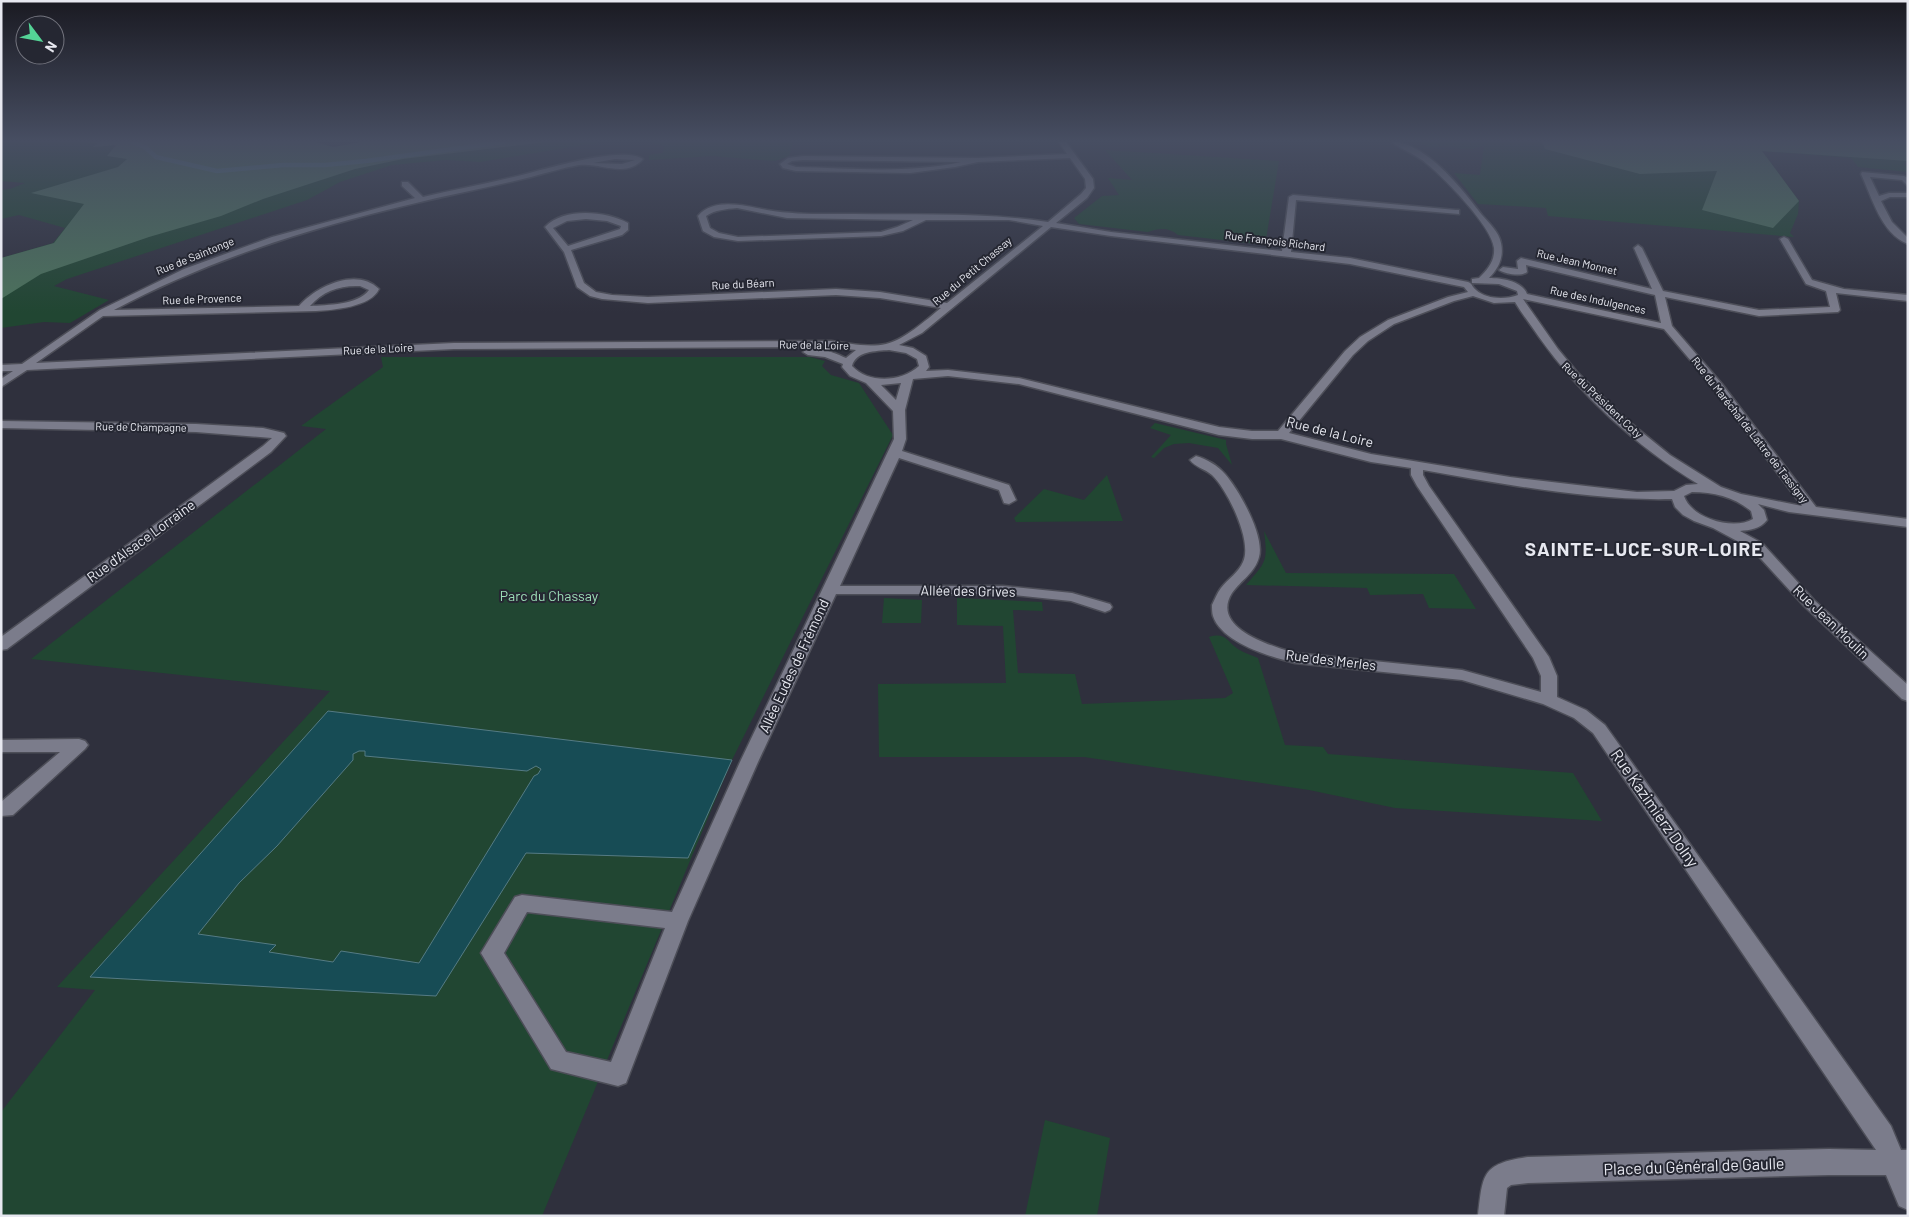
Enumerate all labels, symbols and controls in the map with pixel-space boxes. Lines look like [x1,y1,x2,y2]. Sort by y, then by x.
north arrow [15,15,65,65]
text: N [42,39,61,56]
street label: Rue François Richard [1224,228,1326,253]
street label: Rue de Saintonge [154,234,236,277]
street label: Rue du Petit Chassay [930,234,1014,307]
street label: Rue Jean Monnet [1536,246,1619,277]
street label: Rue du Béarn [711,275,775,292]
street label: Rue des Indulgences [1549,283,1647,316]
street label: Rue de Provence [162,291,242,306]
street label: Rue de la Loire [779,337,849,352]
street label: Rue de la Loire [343,340,413,357]
street label: Rue du Maréchal de Lattre de Tassigny [1689,354,1811,505]
street label: Rue du Président Coty [1560,359,1645,440]
street label: Rue de la Loire [1285,412,1375,451]
street label: Rue de Champagne [95,419,187,434]
street label: Rue d'Alsace Lorraine [83,496,198,586]
district label: SAINTE-LUCE-SUR-LOIRE [1525,537,1763,560]
street label: Allée des Grives [920,581,1016,600]
street label: Rue Jean Moulin [1790,581,1873,662]
park label: Parc du Chassay [500,587,599,604]
street label: Allée Eudes de Frémond [755,596,832,735]
street label: Rue des Merles [1285,646,1377,673]
street label: Rue Kazimierz Dolny [1608,745,1704,871]
street label: Place du Général de Gaulle [1603,1153,1785,1178]

